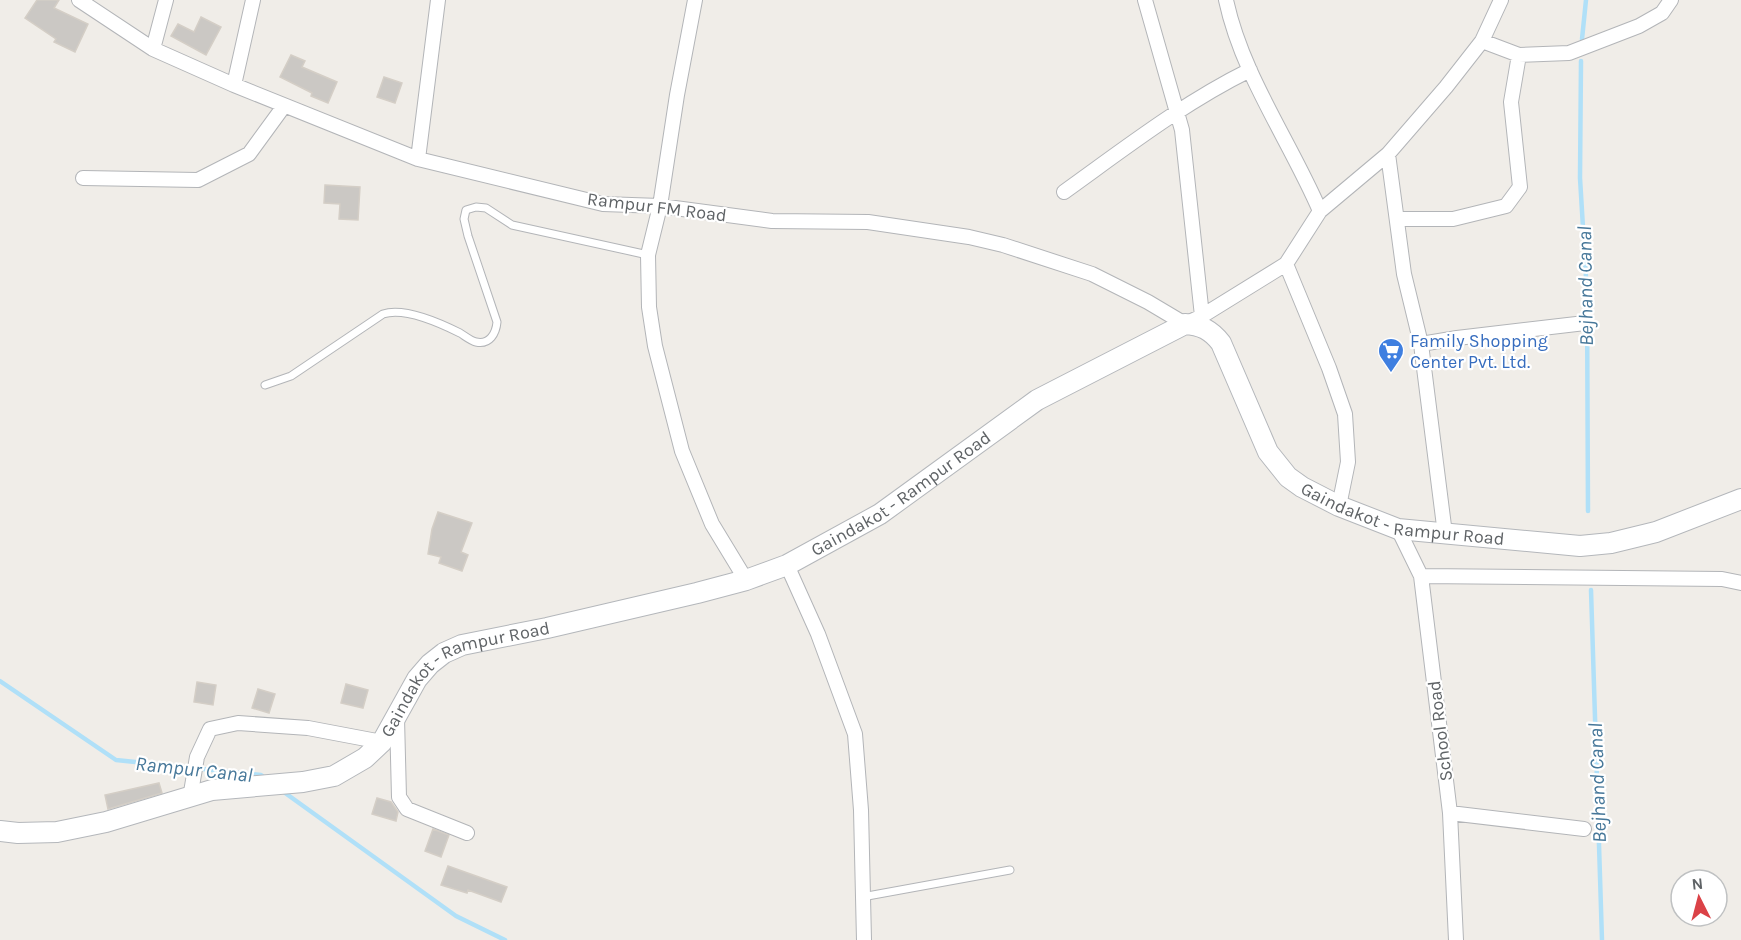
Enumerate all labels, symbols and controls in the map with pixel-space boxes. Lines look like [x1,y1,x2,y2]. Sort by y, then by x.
street label: Rampur FM Road [586,188,728,226]
water label: Bejhand Canal [1573,226,1598,346]
place label: Family Shopping Center Pvt. Ltd. [1410,330,1548,373]
supermarket icon: Family Shopping Center Pvt. Ltd. [1376,336,1406,374]
street label: Gaindakot - Rampur Road [807,426,995,561]
street label: Gaindakot - Rampur Road [1297,477,1505,550]
street label: Gaindakot - Rampur Road [376,617,552,741]
street label: School Road [1423,679,1457,783]
water label: Bejhand Canal [1584,723,1611,843]
water label: Rampur Canal [134,752,254,787]
north arrow [1669,868,1729,928]
text: N [1691,874,1704,894]

